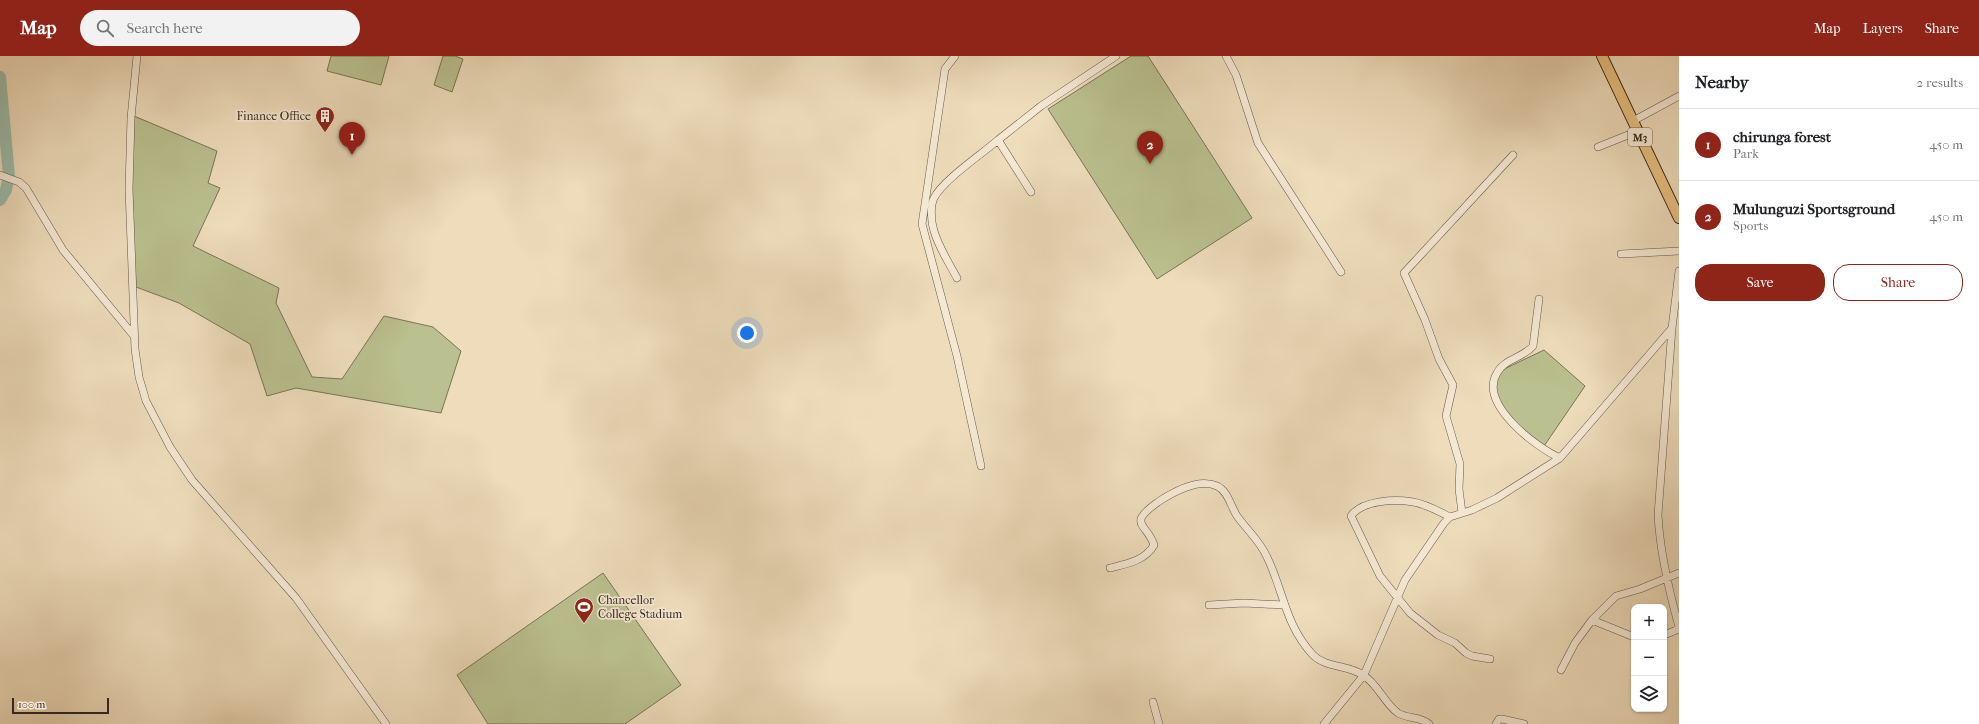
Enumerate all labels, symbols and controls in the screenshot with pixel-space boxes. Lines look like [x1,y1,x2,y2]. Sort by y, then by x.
search box [80,10,360,46]
text: Map [20,17,56,39]
icon: search [94,17,116,39]
text: Search here [126,19,203,37]
text: Map [1814,20,1841,37]
text: Layers [1863,20,1903,37]
text: Share [1925,20,1959,37]
text: Nearby [1695,72,1749,92]
text: 2 results [1917,75,1963,90]
building icon: Finance Office [314,105,336,133]
place label: Finance Office [237,109,311,123]
pin: 1 [339,122,365,155]
road number: M3 [1628,128,1652,146]
text: chirunga forest [1733,128,1831,146]
pin: 2 [1137,131,1163,164]
text: 1 [1706,137,1710,152]
text: 450 m [1929,137,1963,152]
text: Park [1733,146,1759,161]
text: Mulunguzi Sportsground [1733,200,1895,218]
text: 2 [1705,209,1711,224]
text: 450 m [1929,209,1963,224]
text: Sports [1733,218,1768,233]
button: Save [1695,264,1825,301]
button: Share [1833,264,1963,301]
your location [737,323,757,343]
place label: Chancellor College Stadium [598,593,682,621]
sports icon: Chancellor College Stadium [573,596,595,624]
map controls [1631,604,1667,712]
button: + [1631,604,1667,640]
button: − [1631,640,1667,676]
button: layers [1631,676,1667,712]
scale bar [12,696,109,715]
text: 100 m [18,698,46,711]

